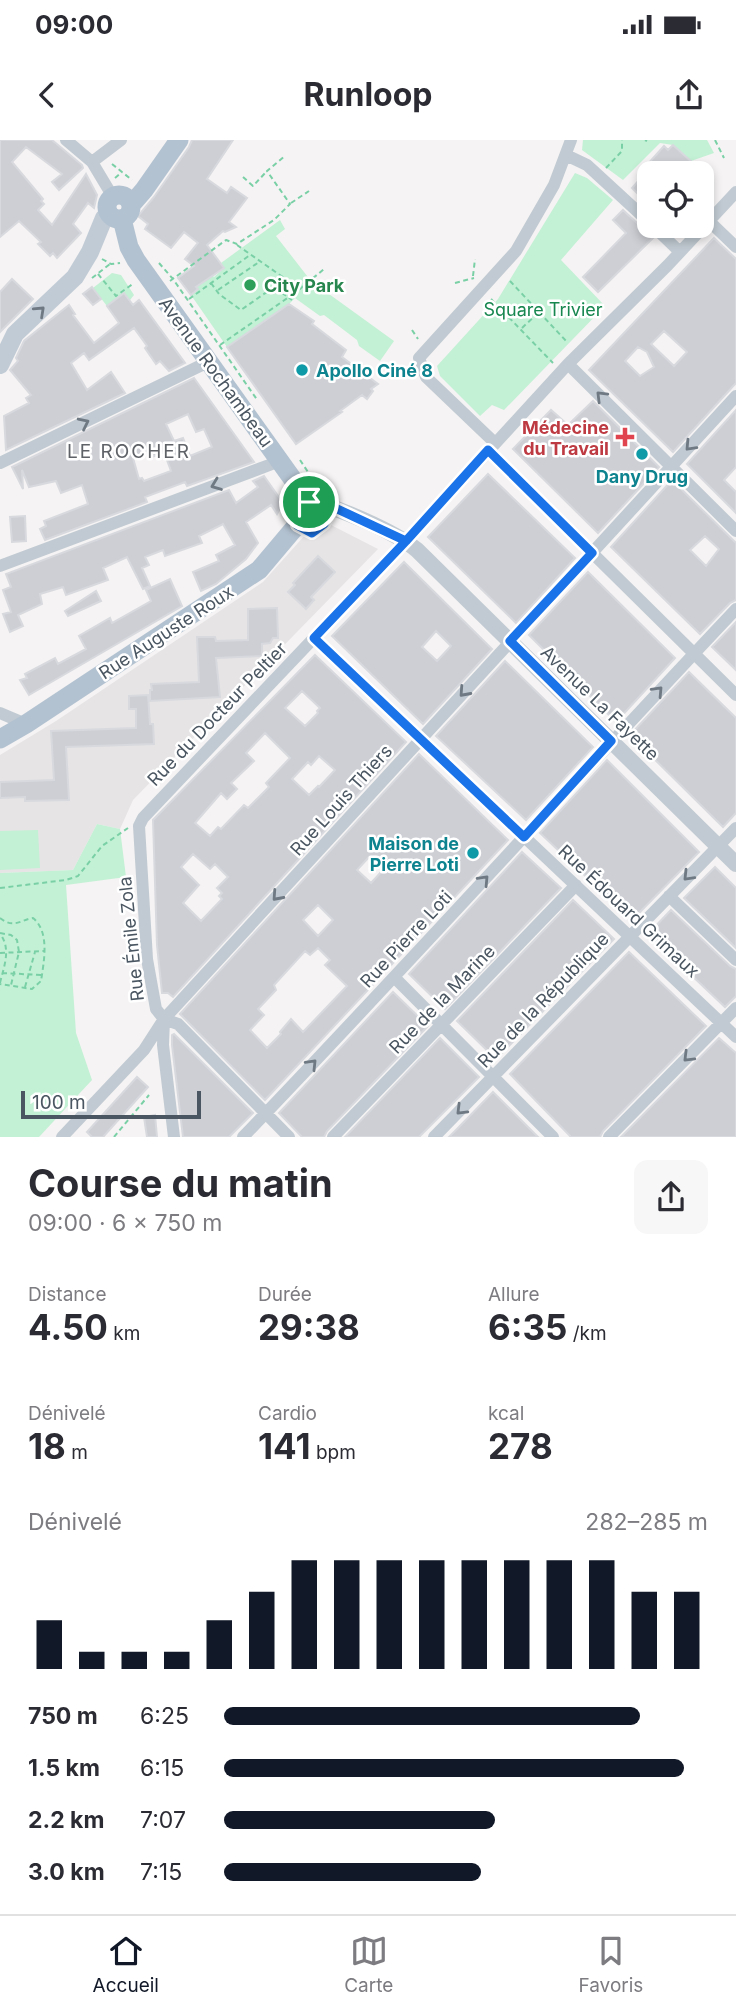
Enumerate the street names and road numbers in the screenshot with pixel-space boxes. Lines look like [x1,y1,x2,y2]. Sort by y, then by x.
street label: Avenue Rochambeau [155,293,277,451]
street label: Rue Auguste Roux [95,581,237,683]
street label: Rue du Docteur Peltier [143,638,291,790]
street label: Avenue La Fayette [537,641,663,765]
street label: Rue Louis Thiers [286,740,396,860]
street label: Rue Édouard Grimaux [554,840,705,982]
street label: Rue Émile Zola [113,876,148,1002]
street label: Rue Pierre Loti [356,886,456,992]
street label: Rue de la République [473,928,613,1072]
street label: Rue de la Marine [385,940,499,1058]

